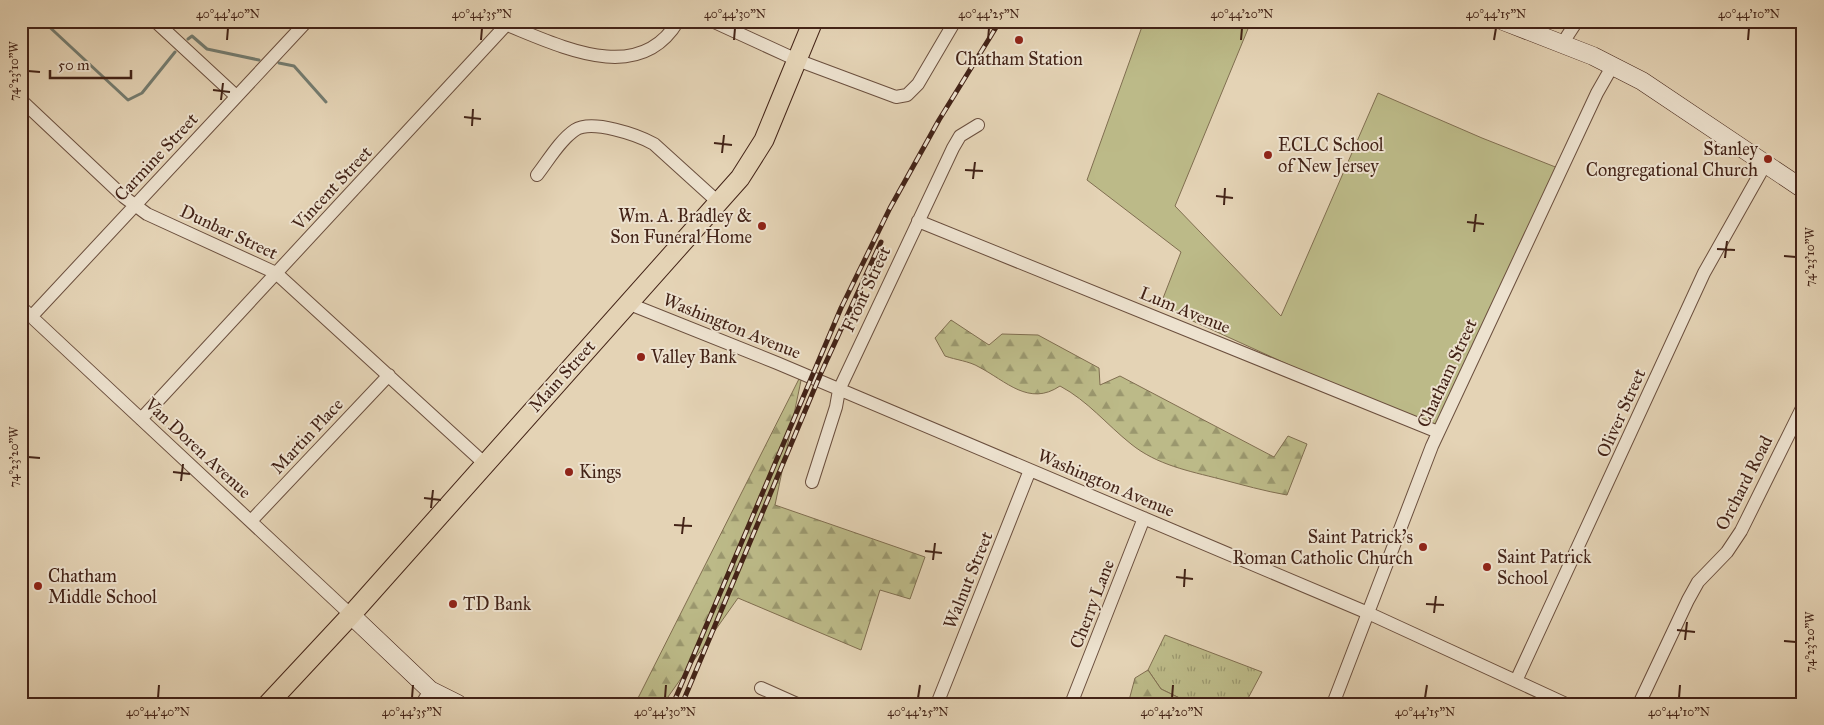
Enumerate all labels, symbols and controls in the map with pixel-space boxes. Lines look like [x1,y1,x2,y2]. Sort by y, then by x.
text: 40°44'40"N [196,7,260,21]
text: 40°44'35"N [452,7,512,21]
text: 40°44'30"N [704,7,766,21]
text: 40°44'25"N [958,7,1020,21]
text: 40°44'20"N [1210,7,1274,21]
text: 40°44'15"N [1466,7,1526,21]
text: 40°44'10"N [1718,7,1780,21]
marker: Chatham Station [1013,34,1025,46]
text: 74°23'10"W [7,41,21,101]
scale bar [50,48,131,80]
place label: Chatham Station [955,48,1083,70]
text: 50 m [58,56,90,74]
street label: Carmine Street [110,108,203,206]
place label: ECLC School of New Jersey [1278,134,1384,178]
place label: Stanley Congregational Church [1586,138,1759,182]
street label: Vincent Street [287,141,377,235]
marker: ECLC School of New Jersey [1262,149,1274,161]
marker: Stanley Congregational Church [1762,153,1774,165]
street label: Dunbar Street [177,200,282,264]
place label: Wm. A. Bradley & Son Funeral Home [610,205,752,248]
marker: Wm. A. Bradley & Son Funeral Home [756,220,768,232]
text: 74°23'10"W [1803,227,1817,287]
street label: Front Street [837,242,896,335]
street label: Lum Avenue [1136,282,1234,338]
street label: Washington Avenue [659,288,804,365]
street label: Chatham Street [1412,315,1482,431]
street label: Main Street [524,335,601,417]
place label: Valley Bank [650,346,737,368]
marker: Valley Bank [635,351,647,363]
street label: Oliver Street [1592,365,1651,461]
street label: Van Doren Avenue [139,392,256,503]
street label: Martin Place [266,393,348,479]
text: 74°23'20"W [7,426,21,487]
street label: Orchard Road [1711,432,1777,534]
street label: Washington Avenue [1034,444,1178,523]
place label: Kings [579,461,621,484]
marker: Kings [563,466,575,478]
place label: Saint Patrick's Roman Catholic Church [1232,526,1413,569]
street label: Walnut Street [939,528,998,632]
marker: Saint Patrick's Roman Catholic Church [1417,541,1429,553]
place label: Saint Patrick School [1497,546,1592,589]
street label: Cherry Lane [1065,556,1119,652]
marker: Saint Patrick School [1481,561,1493,573]
place label: Chatham Middle School [48,565,157,608]
marker: Chatham Middle School [32,580,44,592]
place label: TD Bank [463,593,532,615]
marker: TD Bank [447,598,459,610]
text: 74°23'20"W [1803,611,1817,672]
text: 40°44'40"N [126,705,190,719]
text: 40°44'35"N [382,705,442,719]
text: 40°44'30"N [634,705,696,719]
text: 40°44'25"N [887,705,949,719]
text: 40°44'20"N [1140,705,1204,719]
text: 40°44'15"N [1395,705,1455,719]
text: 40°44'10"N [1648,705,1710,719]

